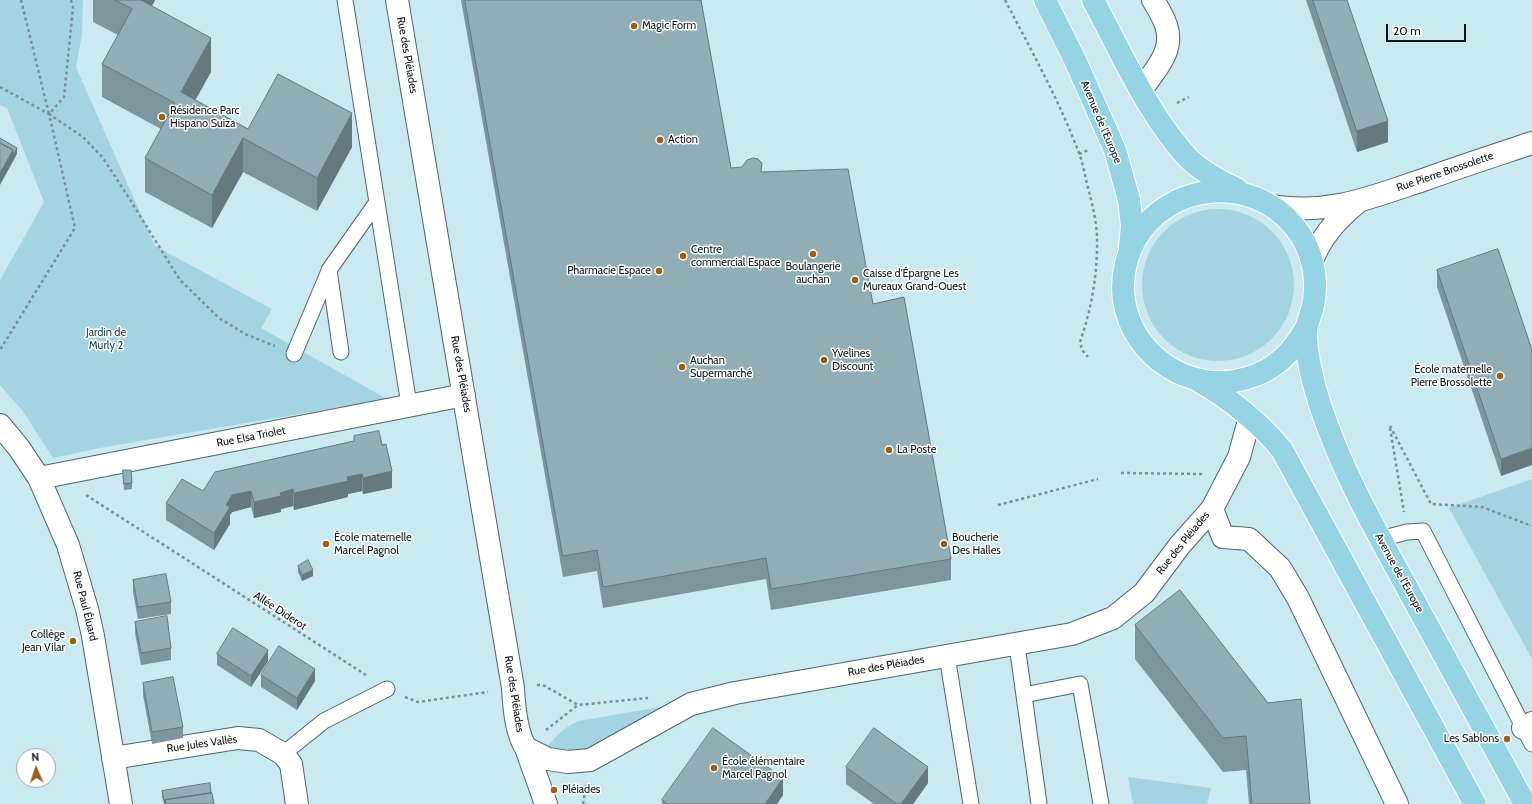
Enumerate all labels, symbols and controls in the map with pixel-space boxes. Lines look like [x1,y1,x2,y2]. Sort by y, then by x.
street label: Rue des Pléiades [394,16,420,94]
scale bar [1388,16,1468,42]
place label: Magic Form [642,19,696,33]
marker: Magic Form [629,21,639,31]
text: 20 m [1393,23,1421,38]
street label: Avenue de l'Europe [1078,79,1124,165]
place label: Résidence Parc Hispano Suiza [170,104,240,130]
marker: Résidence Parc Hispano Suiza [157,112,167,122]
place label: Action [668,133,698,147]
marker: Action [655,135,665,145]
street label: Rue Pierre Brossolette [1395,149,1495,195]
place label: Centre commercial Espace [691,243,780,269]
marker: Boulangerie auchan [808,249,818,259]
marker: Centre commercial Espace [678,251,688,261]
place label: Boulangerie auchan [786,260,840,286]
place label: Pharmacie Espace [567,264,651,278]
marker: Pharmacie Espace [654,266,664,276]
place label: Caisse d'Épargne Les Mureaux Grand-Ouest [863,267,966,293]
marker: Caisse d'Épargne Les Mureaux Grand-Ouest [850,275,860,285]
park label: Jardin de Murly 2 [86,326,126,352]
street label: Rue des Pléiades [448,335,474,413]
place label: Yvelines Discount [832,347,873,373]
place label: Auchan Supermarché [690,354,752,380]
marker: Yvelines Discount [819,355,829,365]
marker: Auchan Supermarché [677,362,687,372]
place label: École maternelle Pierre Brossolette [1411,363,1492,389]
marker: École maternelle Pierre Brossolette [1495,371,1505,381]
street label: Rue Elsa Triolet [215,424,287,450]
place label: La Poste [897,443,936,457]
marker: La Poste [884,445,894,455]
street label: Rue des Pléiades [1154,509,1212,577]
place label: École maternelle Marcel Pagnol [334,531,412,557]
place label: Boucherie Des Halles [952,531,1001,557]
street label: Avenue de l'Europe [1372,531,1426,615]
marker: École maternelle Marcel Pagnol [321,539,331,549]
marker: Boucherie Des Halles [939,539,949,549]
street label: Rue Paul Éluard [70,570,100,642]
street label: Allée Diderot [251,589,309,633]
place label: Collège Jean Vilar [22,628,65,654]
marker: Collège Jean Vilar [68,636,78,646]
street label: Rue des Pléiades [847,653,925,679]
street label: Rue des Pléiades [501,655,527,733]
place label: Les Sablons [1444,732,1499,746]
street label: Rue Jules Vallès [166,733,238,755]
marker: Les Sablons [1502,734,1512,744]
north arrow [16,748,56,788]
text: N [31,750,40,764]
place label: École élémentaire Marcel Pagnol [722,755,805,781]
marker: École élémentaire Marcel Pagnol [709,763,719,773]
place label: Pléiades [562,783,600,797]
marker: Pléiades [549,785,559,795]

